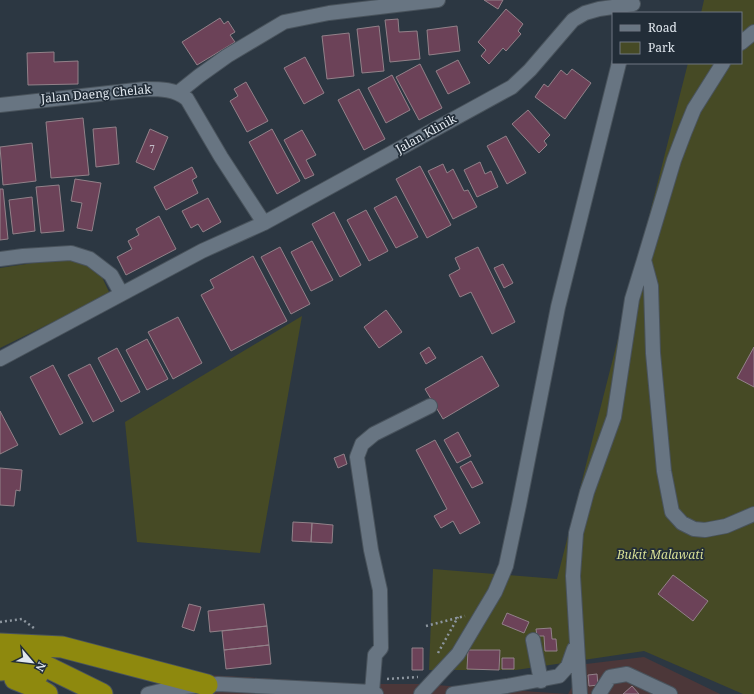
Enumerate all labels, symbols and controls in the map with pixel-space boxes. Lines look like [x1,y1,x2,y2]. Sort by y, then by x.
legend [612,12,742,64]
text: Road [648,19,678,36]
text: Park [648,39,676,56]
street label: Jalan Daeng Chelak [39,80,153,107]
street label: Jalan Klinik [391,109,460,158]
house number: 7 [149,142,155,156]
park label: Bukit Malawati [616,546,704,563]
north arrow [12,642,52,682]
text: N [32,660,50,675]

